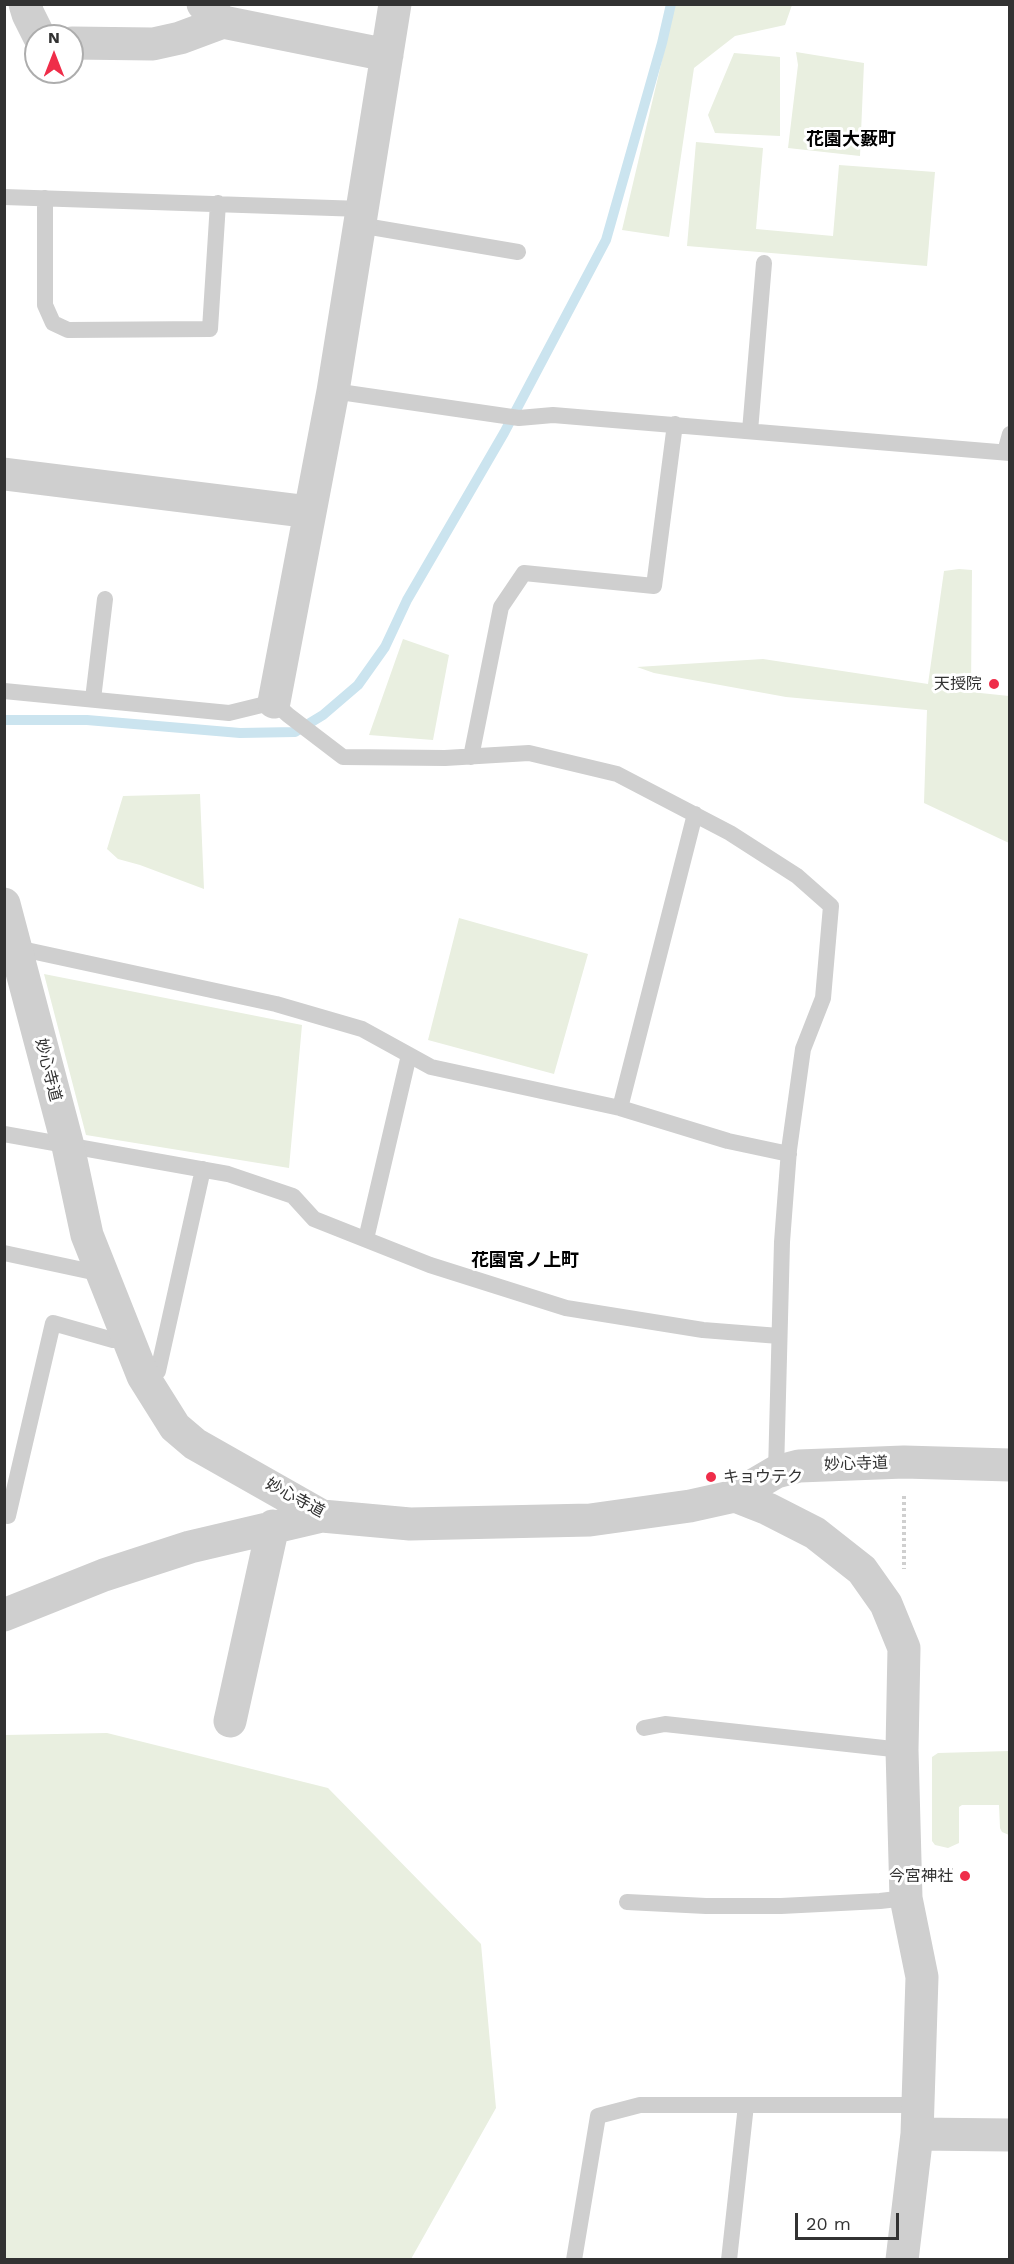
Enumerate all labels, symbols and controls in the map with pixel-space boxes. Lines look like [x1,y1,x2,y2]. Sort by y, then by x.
north arrow [24,24,84,84]
text: N [48,28,60,47]
district label: 花園大藪町 [806,129,896,151]
place label: 天授院 [934,674,982,694]
marker: 天授院 [987,677,1001,691]
street label: 妙心寺道 [31,1037,65,1103]
district label: 花園宮ノ上町 [471,1250,579,1272]
street label: 妙心寺道 [824,1453,888,1475]
place label: キョウテク [723,1467,803,1487]
marker: キョウテク [704,1470,718,1484]
street label: 妙心寺道 [262,1475,328,1521]
place label: 今宮神社 [889,1866,953,1886]
marker: 今宮神社 [958,1869,972,1883]
scale bar [798,2201,902,2239]
text: 20 m [806,2213,851,2234]

